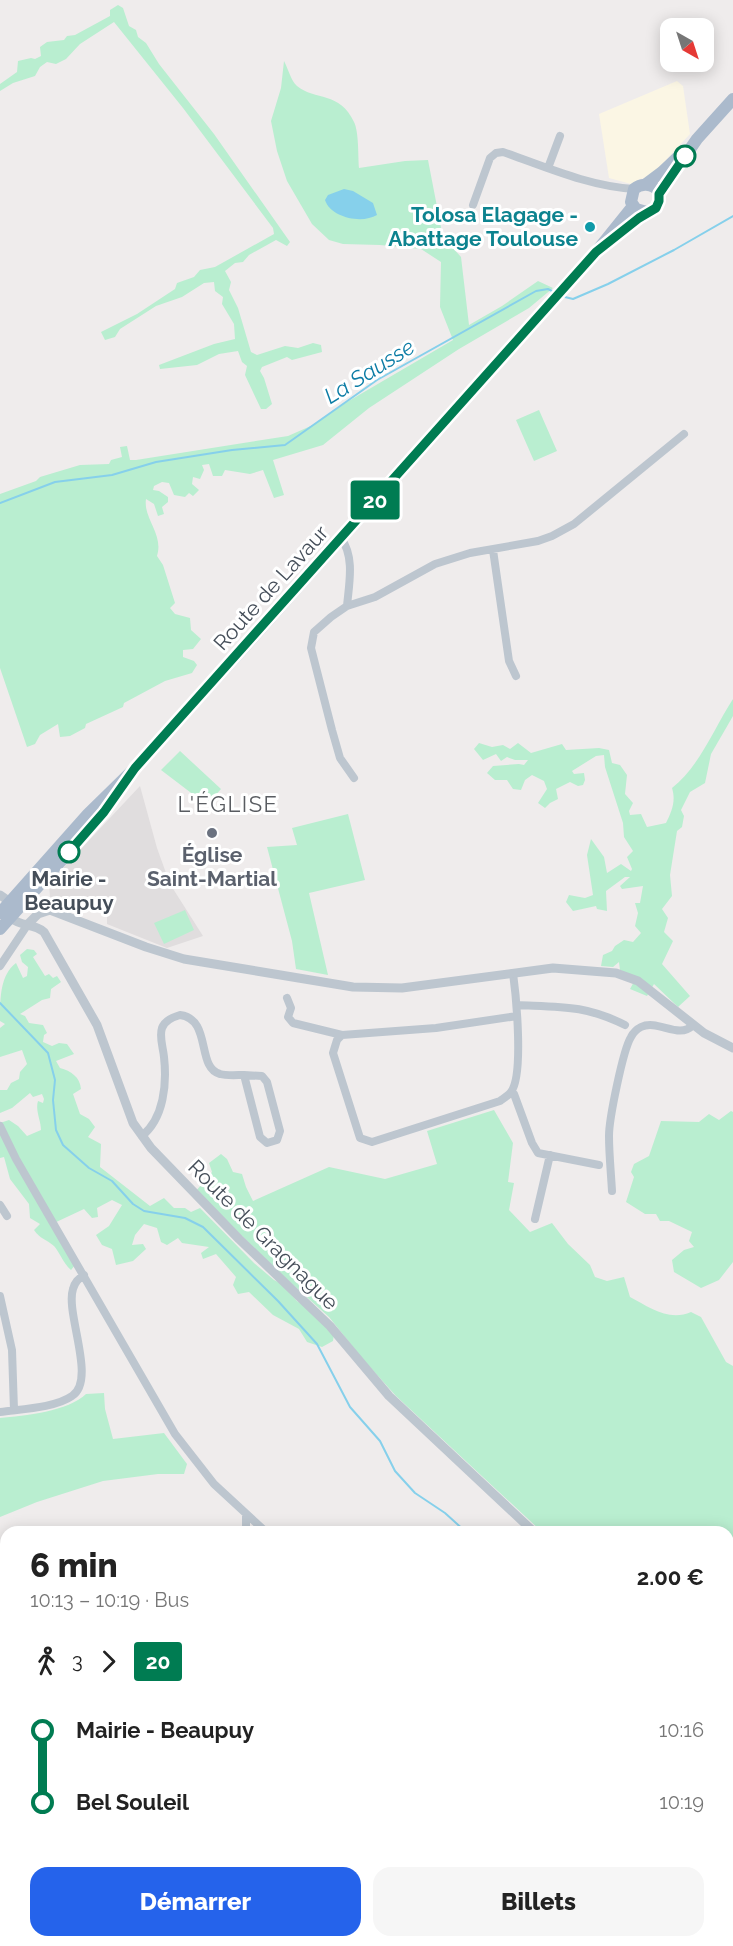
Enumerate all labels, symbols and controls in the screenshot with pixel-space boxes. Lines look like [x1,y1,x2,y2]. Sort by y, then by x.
north arrow [660,18,714,72]
map controls [660,18,714,72]
unlabelled marker [674,145,696,167]
place label: Tolosa Elagage - Abattage Toulouse [388,202,578,251]
marker: Tolosa Elagage - Abattage Toulouse [583,220,597,234]
water label: La Sausse [319,333,419,409]
line badge: 20 [348,480,402,520]
text: 20 [363,488,387,513]
street label: Route de Lavaur [208,520,334,655]
district label: L'ÉGLISE [178,791,278,817]
marker: Église Saint-Martial [205,826,219,840]
marker: Mairie - Beaupuy [58,841,80,863]
place label: Église Saint-Martial [147,842,277,891]
place label: Mairie - Beaupuy [24,866,114,915]
street label: Route de Gragnague [183,1154,344,1315]
text: 6 min [30,1546,118,1585]
text: 2.00 € [637,1564,704,1590]
text: 10:13 – 10:19 · Bus [30,1588,189,1612]
icon: walk [30,1645,63,1678]
icon: forward [92,1645,125,1678]
text: 3 [72,1649,83,1673]
text: 20 [146,1649,170,1674]
text: Mairie - Beaupuy [76,1717,254,1743]
text: 10:16 [659,1718,704,1742]
text: Bel Souleil [76,1789,189,1815]
text: 10:19 [659,1790,704,1814]
button: Démarrer [30,1867,361,1936]
button: Billets [373,1867,704,1936]

